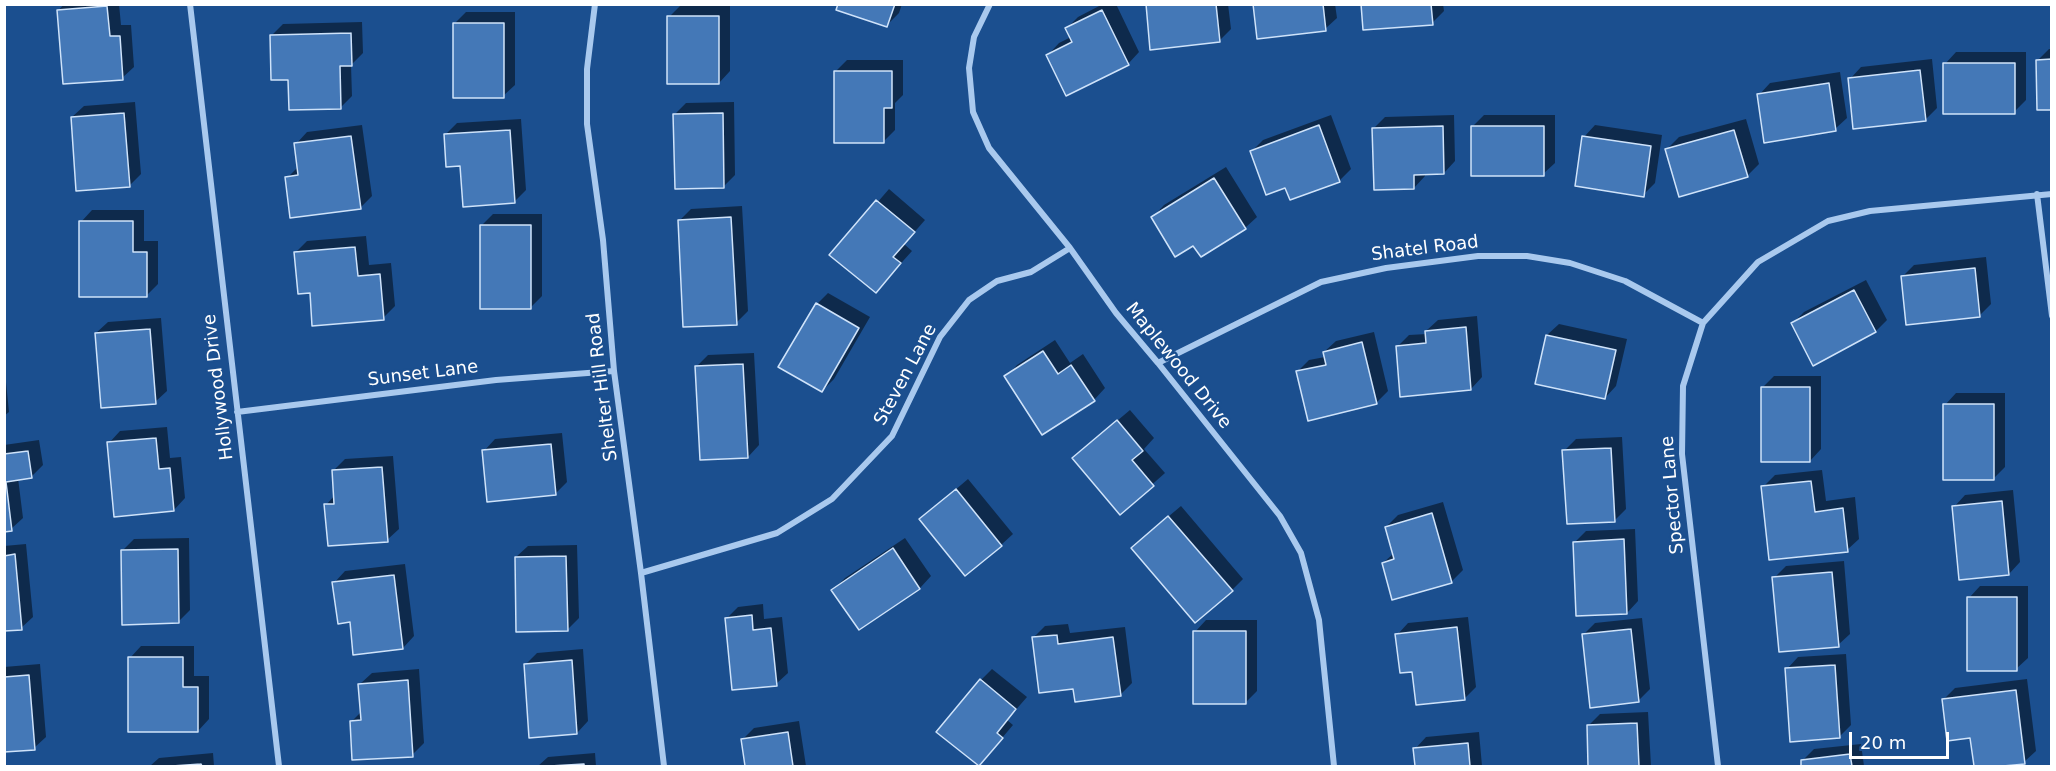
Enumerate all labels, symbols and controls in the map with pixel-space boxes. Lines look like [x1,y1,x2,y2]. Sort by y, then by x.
street label: Shatel Road [1370,232,1480,266]
street label: Maplewood Drive [1121,299,1235,433]
street label: Shelter Hill Road [583,311,623,463]
street label: Hollywood Drive [199,313,239,461]
street label: Steven Lane [870,321,942,429]
street label: Sunset Lane [367,357,479,391]
street label: Spector Lane [1657,435,1689,555]
scale bar [1852,720,1952,758]
text: 20 m [1860,732,1906,753]

